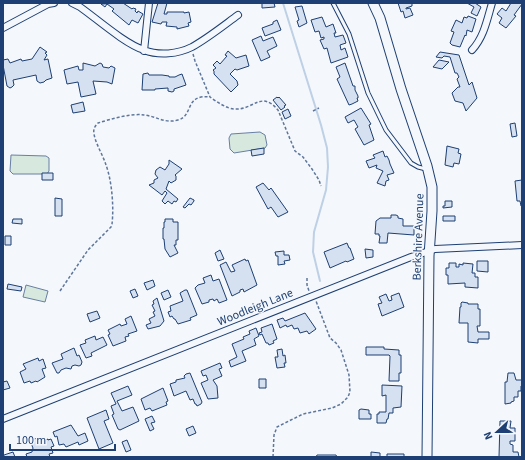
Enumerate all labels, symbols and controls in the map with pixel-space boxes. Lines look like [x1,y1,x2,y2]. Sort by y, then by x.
street label: Berkshire Avenue [408,193,429,281]
street label: Woodleigh Lane [215,284,296,330]
north arrow [477,412,517,452]
scale bar [10,426,115,452]
text: N [480,429,497,442]
text: 100 m [16,432,46,449]

